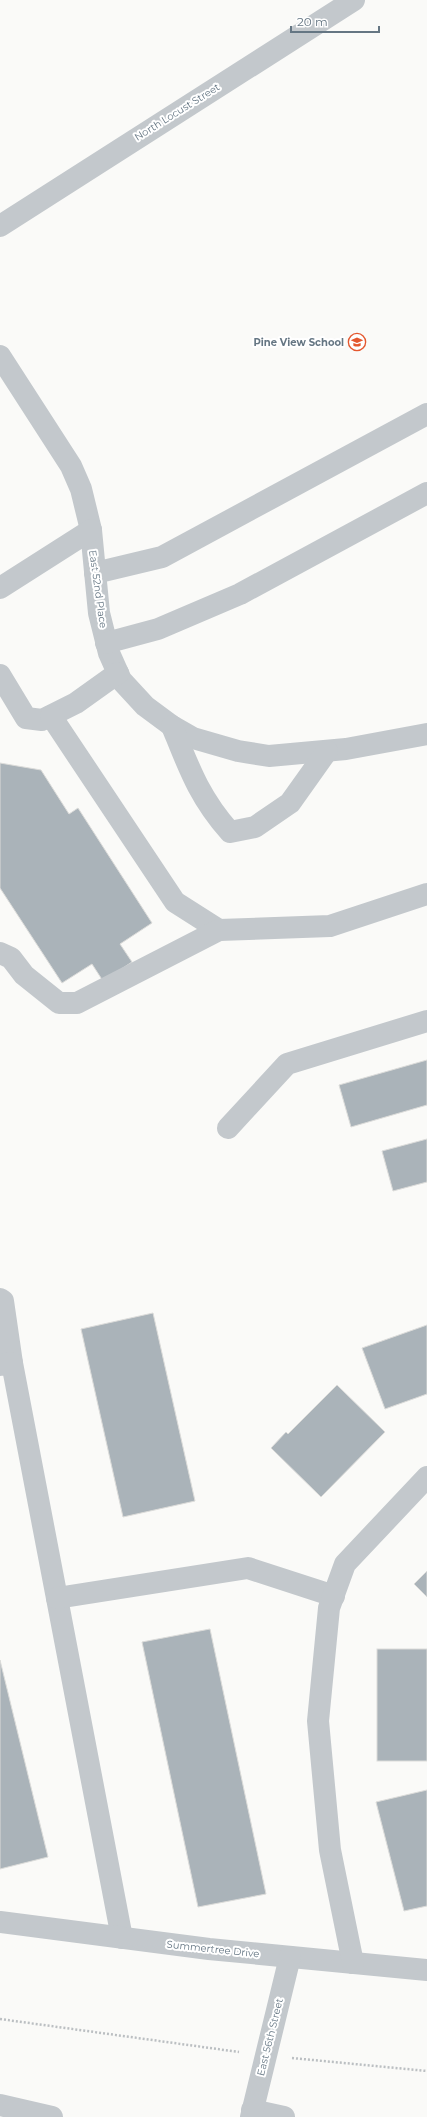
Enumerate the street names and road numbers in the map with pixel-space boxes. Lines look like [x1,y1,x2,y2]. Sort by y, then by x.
street label: North Locust Street [132,80,222,144]
street label: East 52nd Place [86,549,110,629]
street label: Summertree Drive [166,1938,260,1960]
street label: East 56th Street [254,1997,286,2077]

